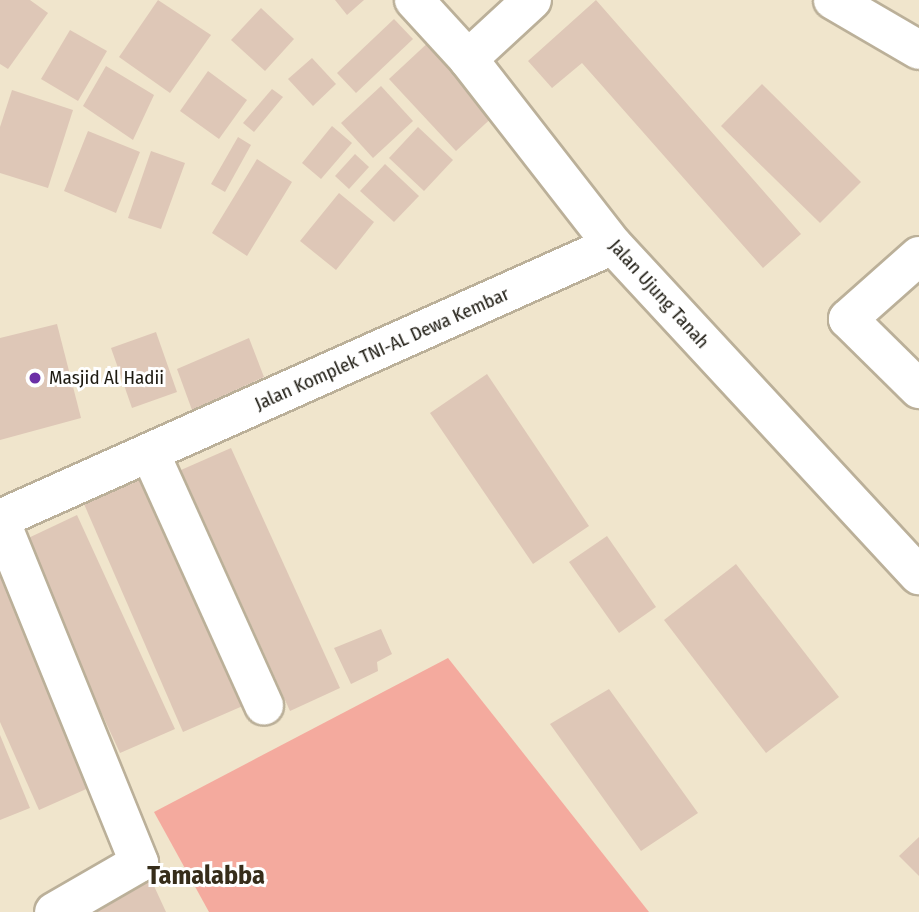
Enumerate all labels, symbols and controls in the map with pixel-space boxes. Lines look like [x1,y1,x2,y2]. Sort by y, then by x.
street label: Jalan Ujung Tanah [604,235,714,353]
street label: Jalan Komplek TNI-AL Dewa Kembar [251,282,513,416]
place label: Masjid Al Hadii [49,367,164,389]
marker: Masjid Al Hadii [27,370,43,386]
district label: Tamalabba [147,860,265,892]

